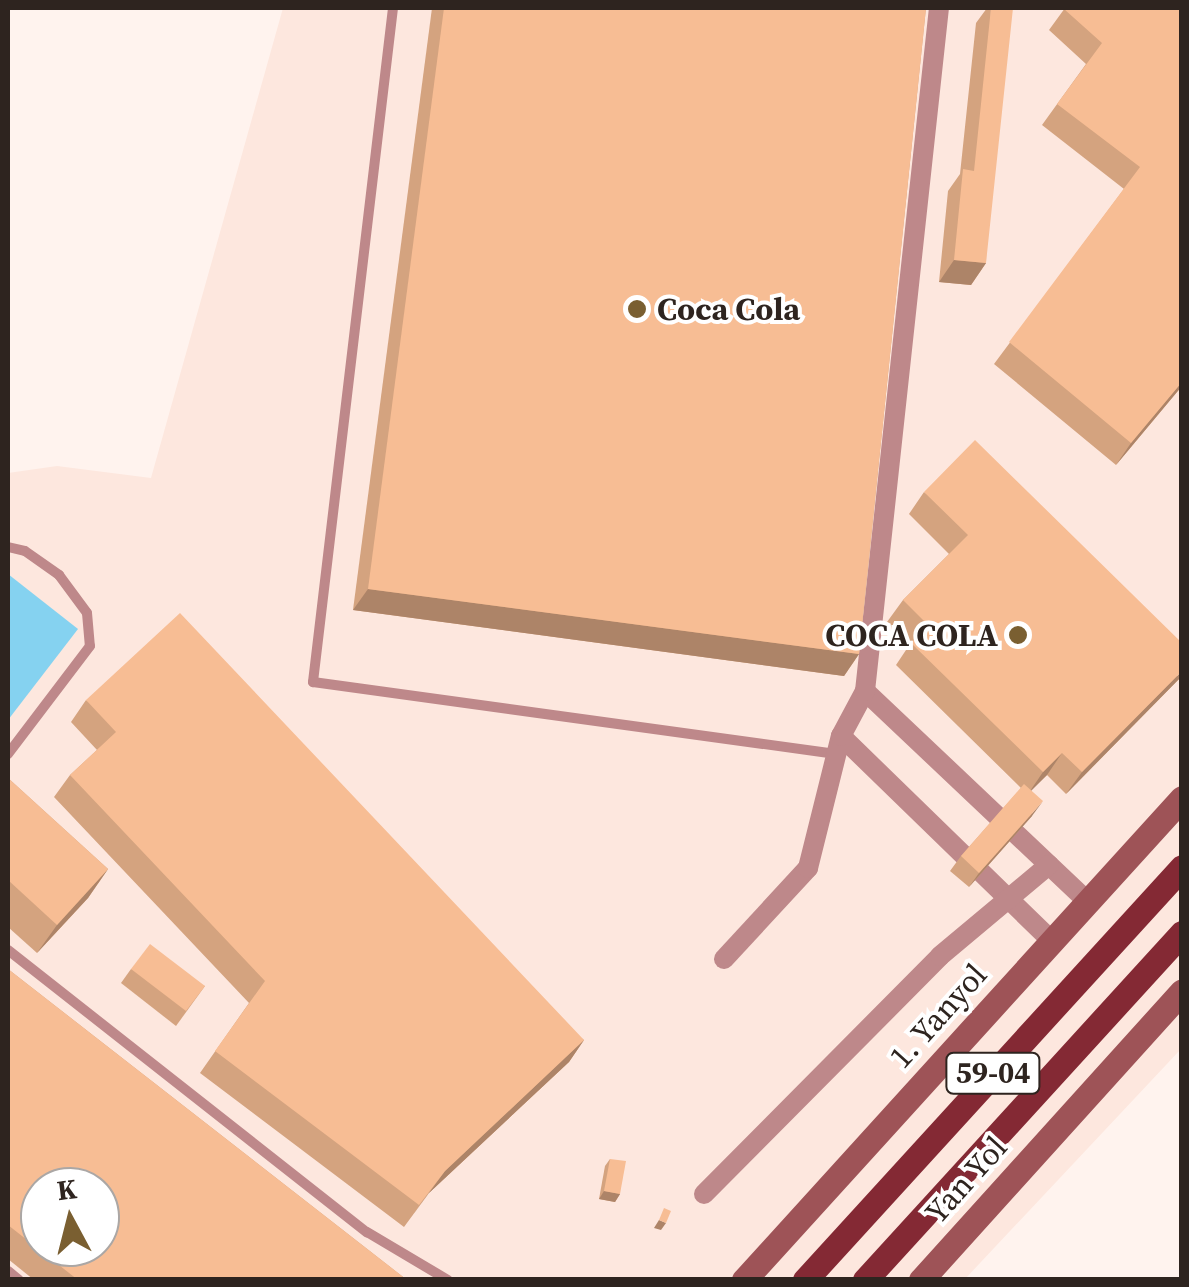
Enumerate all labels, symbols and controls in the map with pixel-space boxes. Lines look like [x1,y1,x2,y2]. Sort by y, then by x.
place label: Coca Cola [657,290,800,328]
marker: Coca Cola [626,298,648,320]
place label: COCA COLA [825,616,998,654]
marker: COCA COLA [1007,624,1029,646]
street label: 1. Yanyol [881,956,995,1076]
road number: 59-04 [943,1048,1043,1098]
street label: Yan Yol [917,1128,1015,1232]
north arrow [20,1167,120,1267]
text: K [55,1169,79,1209]

